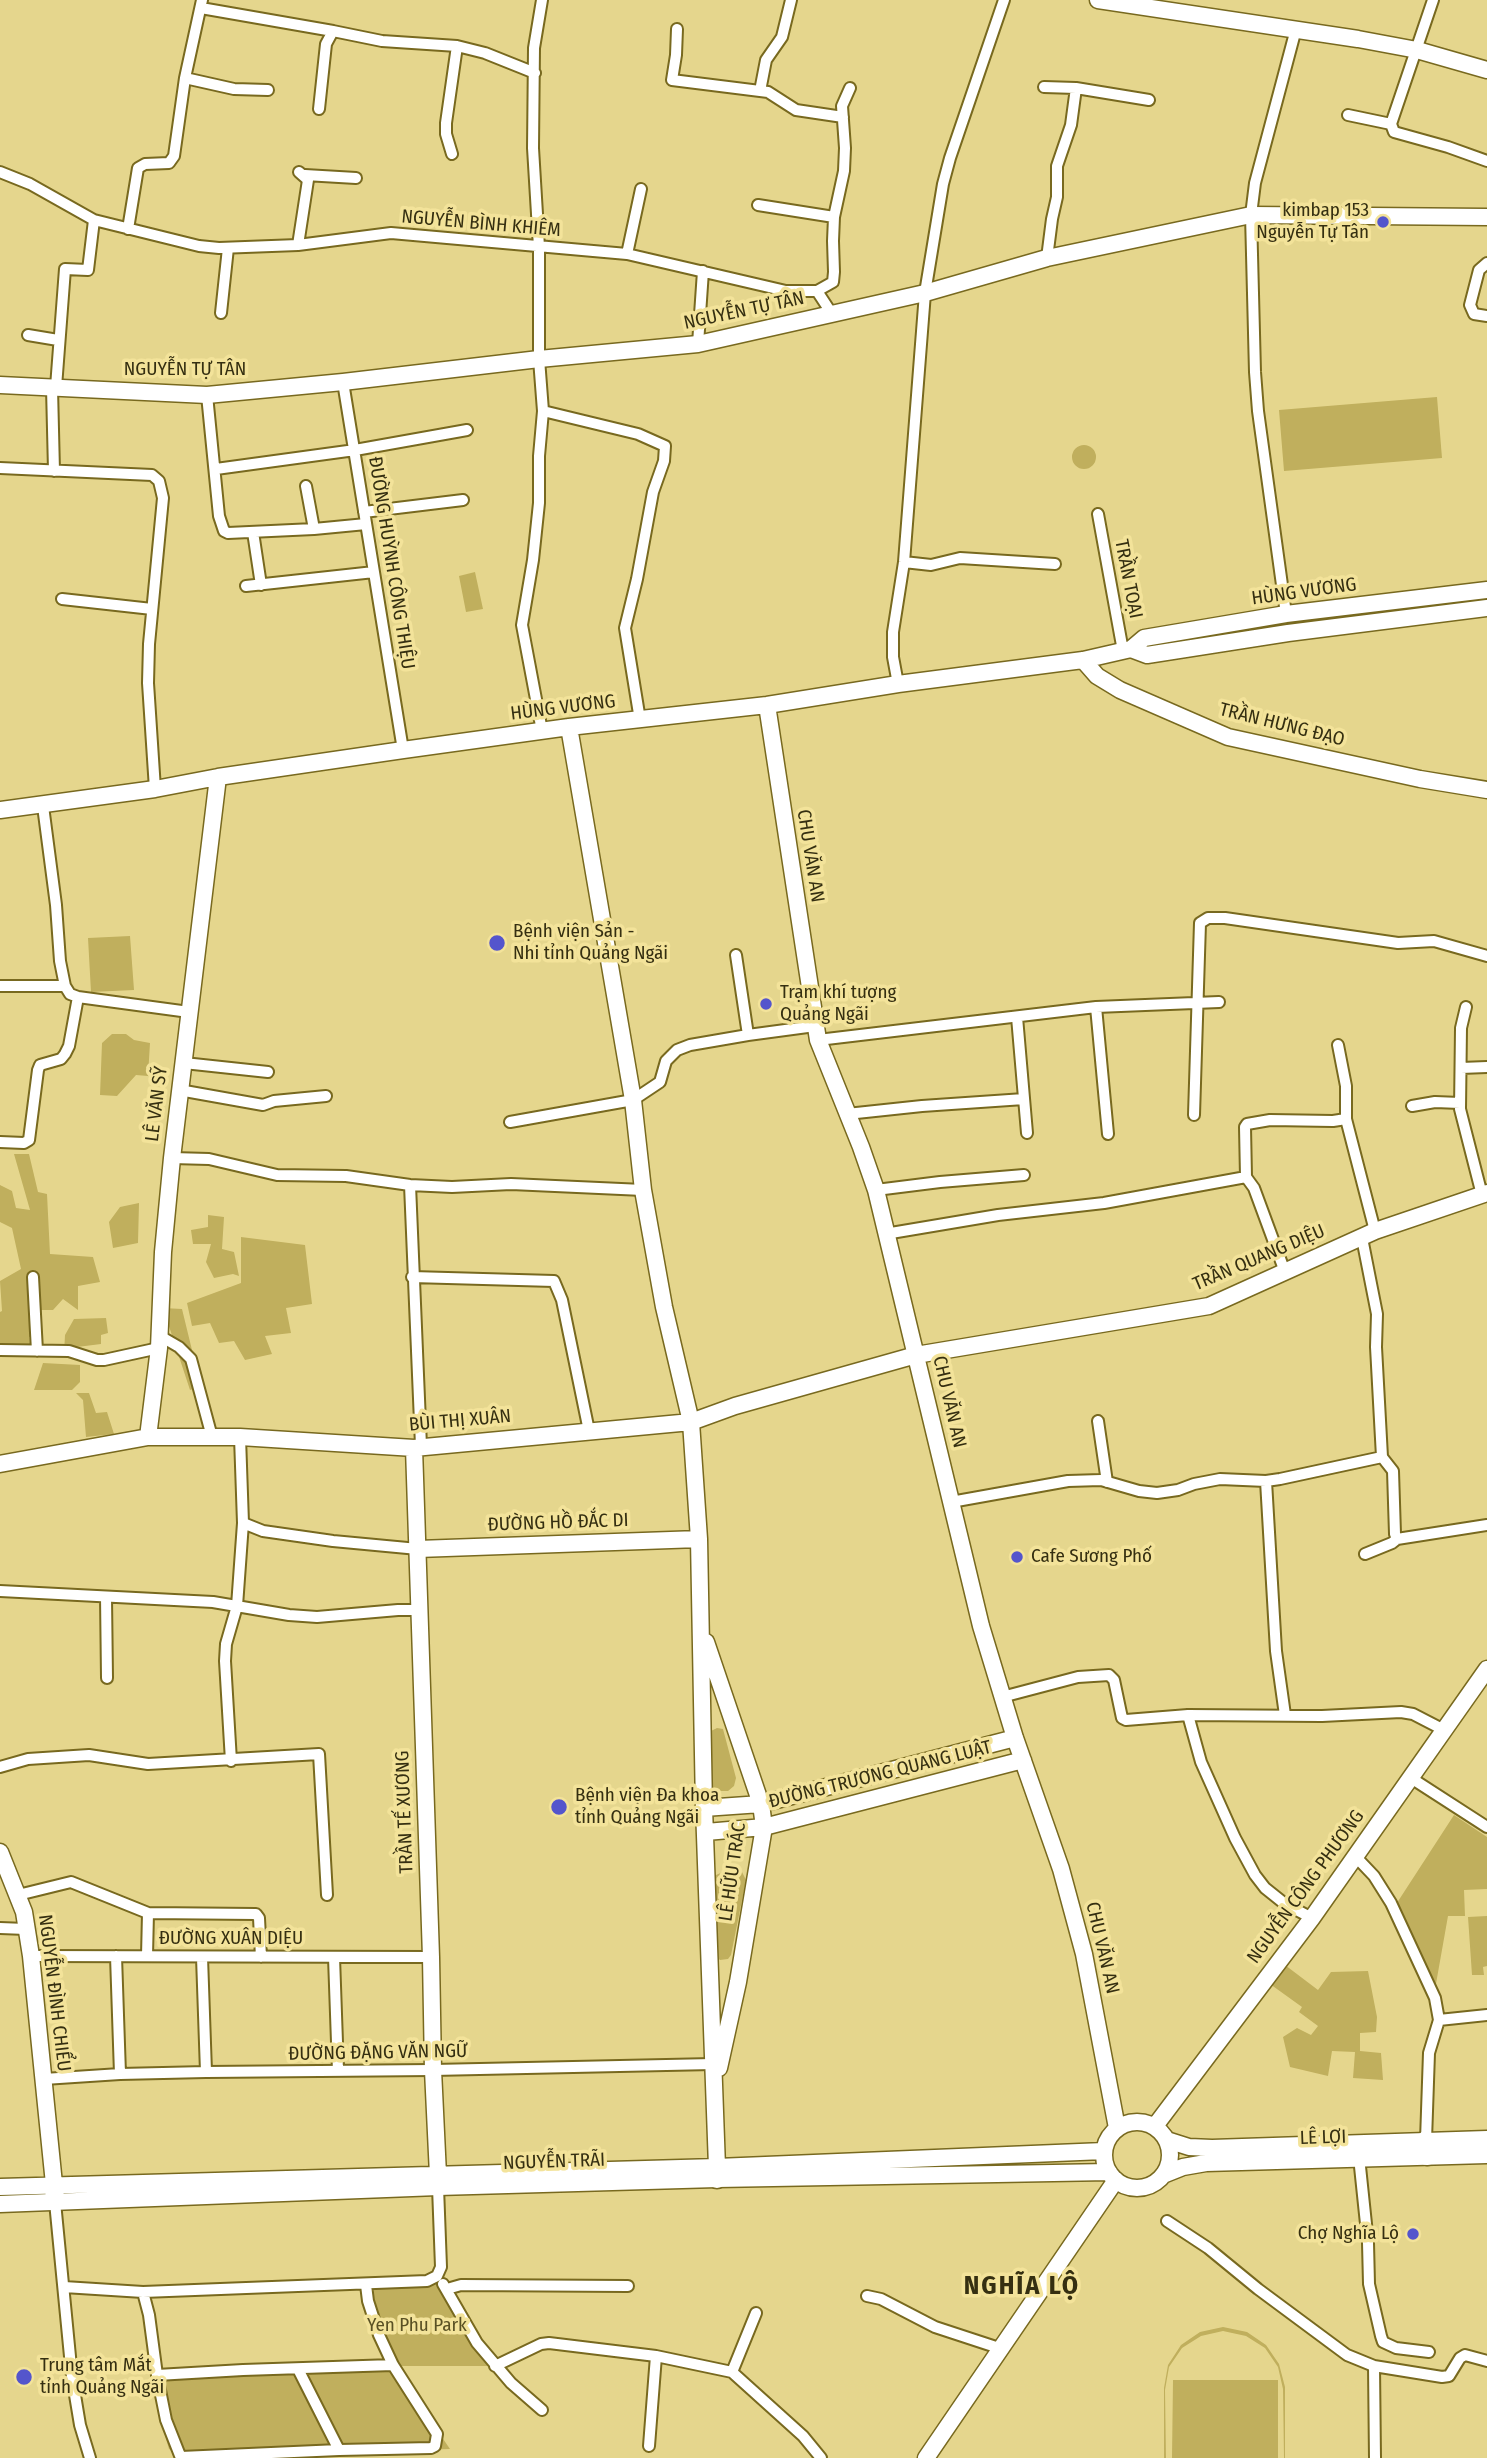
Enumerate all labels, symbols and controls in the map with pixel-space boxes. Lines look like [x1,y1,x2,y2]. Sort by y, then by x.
place label: kimbap 153 Nguyễn Tự Tân [1256,200,1369,244]
street label: NGUYỄN BÌNH KHIÊM [400,206,562,242]
marker: kimbap 153 Nguyễn Tự Tân [1375,214,1391,230]
street label: NGUYỄN TỰ TÂN [682,287,806,335]
street label: NGUYỄN TỰ TÂN [124,359,246,381]
street label: ĐƯỜNG HUỲNH CÔNG THIỆU [363,455,419,671]
street label: TRẦN TOẠI [1109,538,1147,620]
street label: HÙNG VƯƠNG [1250,573,1358,611]
street label: HÙNG VƯƠNG [509,690,617,726]
street label: TRẦN HƯNG ĐẠO [1217,698,1347,752]
street label: CHU VĂN AN [791,808,829,904]
place label: Bệnh viện Sản - Nhi tỉnh Quảng Ngãi [513,921,668,965]
marker: Bệnh viện Sản - Nhi tỉnh Quảng Ngãi [487,933,507,953]
place label: Trạm khí tượng Quảng Ngãi [780,982,896,1026]
marker: Trạm khí tượng Quảng Ngãi [758,996,774,1012]
street label: LÊ VĂN SỸ [141,1065,173,1143]
street label: TRẦN QUANG DIỆU [1190,1220,1328,1296]
street label: CHU VĂN AN [927,1354,971,1450]
street label: BÙI THỊ XUÂN [408,1405,512,1437]
street label: ĐƯỜNG HỒ ĐẮC DI [487,1509,629,1537]
place label: Cafe Sương Phố [1031,1546,1152,1568]
marker: Cafe Sương Phố [1009,1549,1025,1565]
street label: ĐƯỜNG TRƯƠNG QUANG LUẬT [766,1736,994,1814]
street label: TRẦN TẾ XƯƠNG [391,1750,419,1874]
place label: Bệnh viện Đa khoa tỉnh Quảng Ngãi [575,1785,719,1829]
marker: Bệnh viện Đa khoa tỉnh Quảng Ngãi [549,1797,569,1817]
street label: NGUYỄN CÔNG PHƯƠNG [1243,1806,1369,1968]
street label: LÊ HỮU TRÁC [715,1821,751,1923]
street label: CHU VĂN AN [1080,1900,1124,1996]
street label: NGUYỄN ĐÌNH CHIỂU [33,1913,75,2073]
street label: ĐƯỜNG XUÂN DIỆU [159,1928,303,1950]
street label: ĐƯỜNG ĐẶNG VĂN NGỮ [288,2040,468,2066]
street label: LÊ LỢI [1299,2126,1347,2150]
street label: NGUYỄN TRÃI [503,2149,605,2175]
place label: Chợ Nghĩa Lộ [1298,2223,1399,2245]
marker: Chợ Nghĩa Lộ [1405,2226,1421,2242]
district label: NGHĨA LỘ [965,2271,1079,2303]
park label: Yen Phu Park [367,2315,467,2337]
place label: Trung tâm Mắt tỉnh Quảng Ngãi [40,2355,164,2399]
marker: Trung tâm Mắt tỉnh Quảng Ngãi [14,2367,34,2387]

